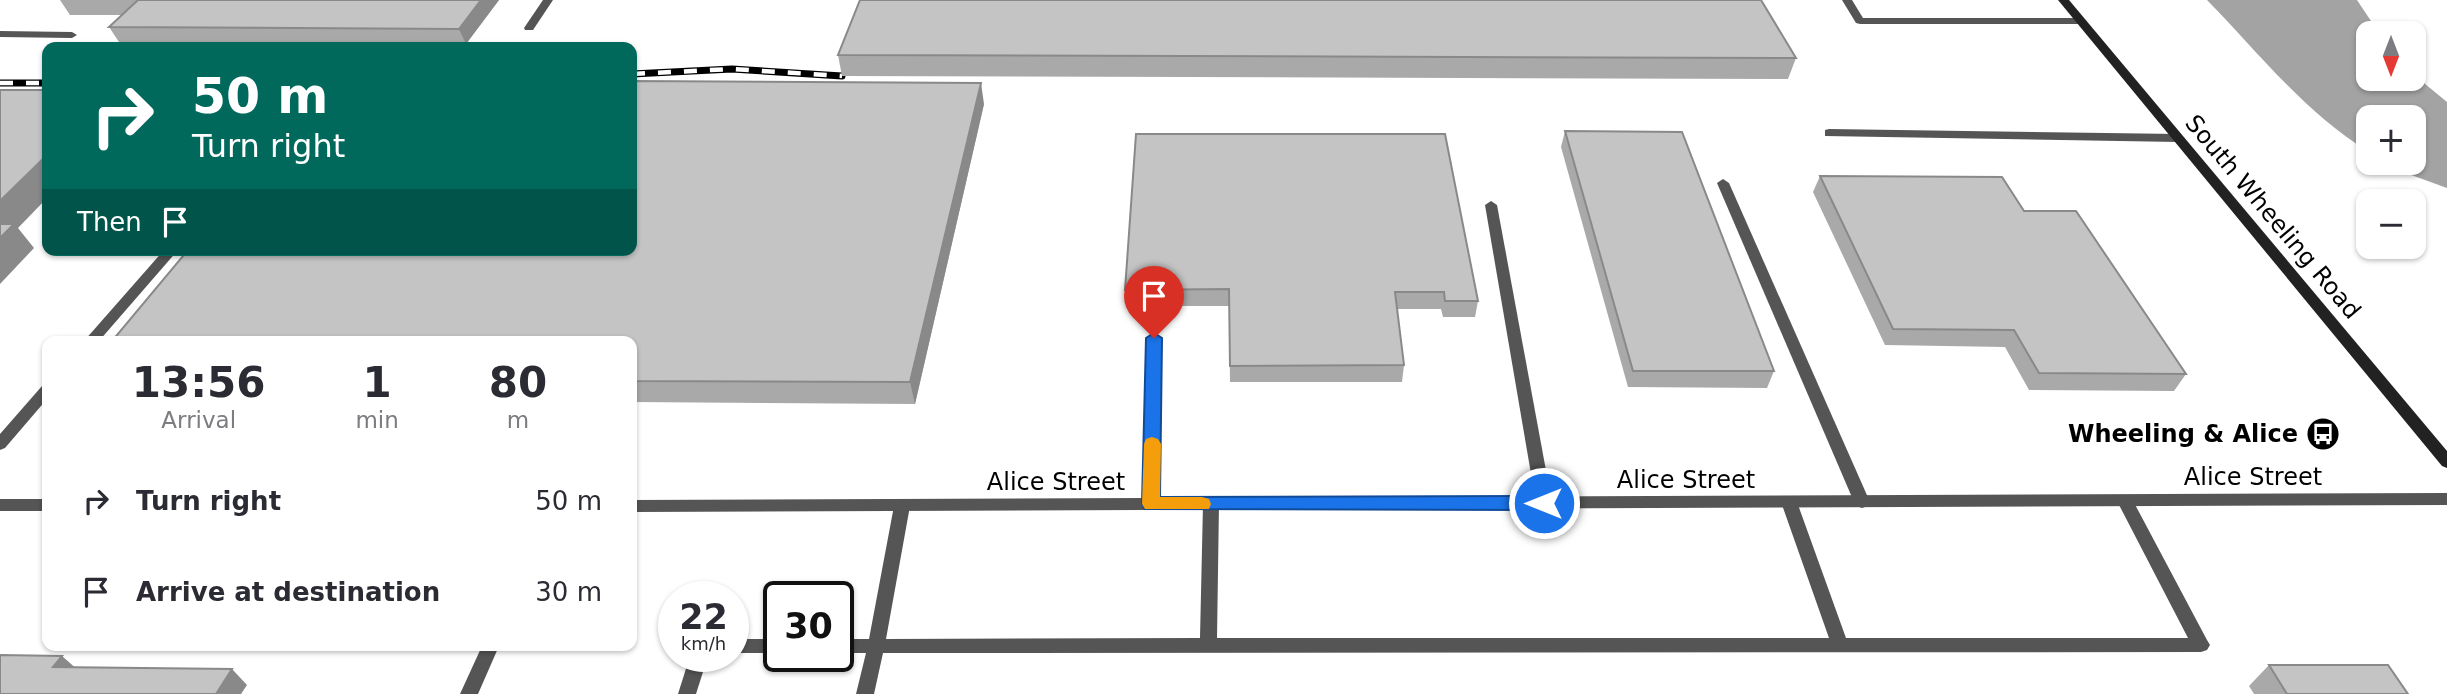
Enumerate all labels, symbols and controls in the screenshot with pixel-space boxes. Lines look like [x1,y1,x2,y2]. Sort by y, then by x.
north arrow [2356,21,2426,91]
map controls [2356,21,2426,259]
text: 50 m [192,68,328,125]
icon: right [77,70,168,161]
button: + [2356,105,2426,175]
street label: South Wheeling Road [2180,109,2366,325]
text: Turn right [192,127,345,165]
button: − [2356,189,2426,259]
icon: arrive [156,203,194,241]
text: Then [77,207,142,237]
pin [1124,266,1184,338]
icon: arrive [1135,277,1173,315]
text: 13:56 [132,358,266,407]
text: 1 [362,358,392,407]
text: 80 [489,358,547,407]
text: Arrival [161,407,236,433]
text: min [355,407,399,433]
text: m [507,407,529,433]
bus stop icon: Wheeling & Alice [2304,415,2342,453]
place label: Wheeling & Alice [2068,420,2298,448]
street label: Alice Street [2184,463,2322,491]
position arrow [1507,466,1581,540]
street label: Alice Street [1617,466,1755,494]
street label: Alice Street [987,468,1125,496]
icon: right [77,482,115,520]
text: Turn right [136,486,281,516]
text: 50 m [535,486,602,516]
icon: arrive [77,573,115,611]
text: Arrive at destination [136,577,440,607]
text: 30 m [535,577,602,607]
speed limit sign: 30 [763,581,854,672]
text: 22 [679,597,728,637]
text: km/h [681,633,726,654]

